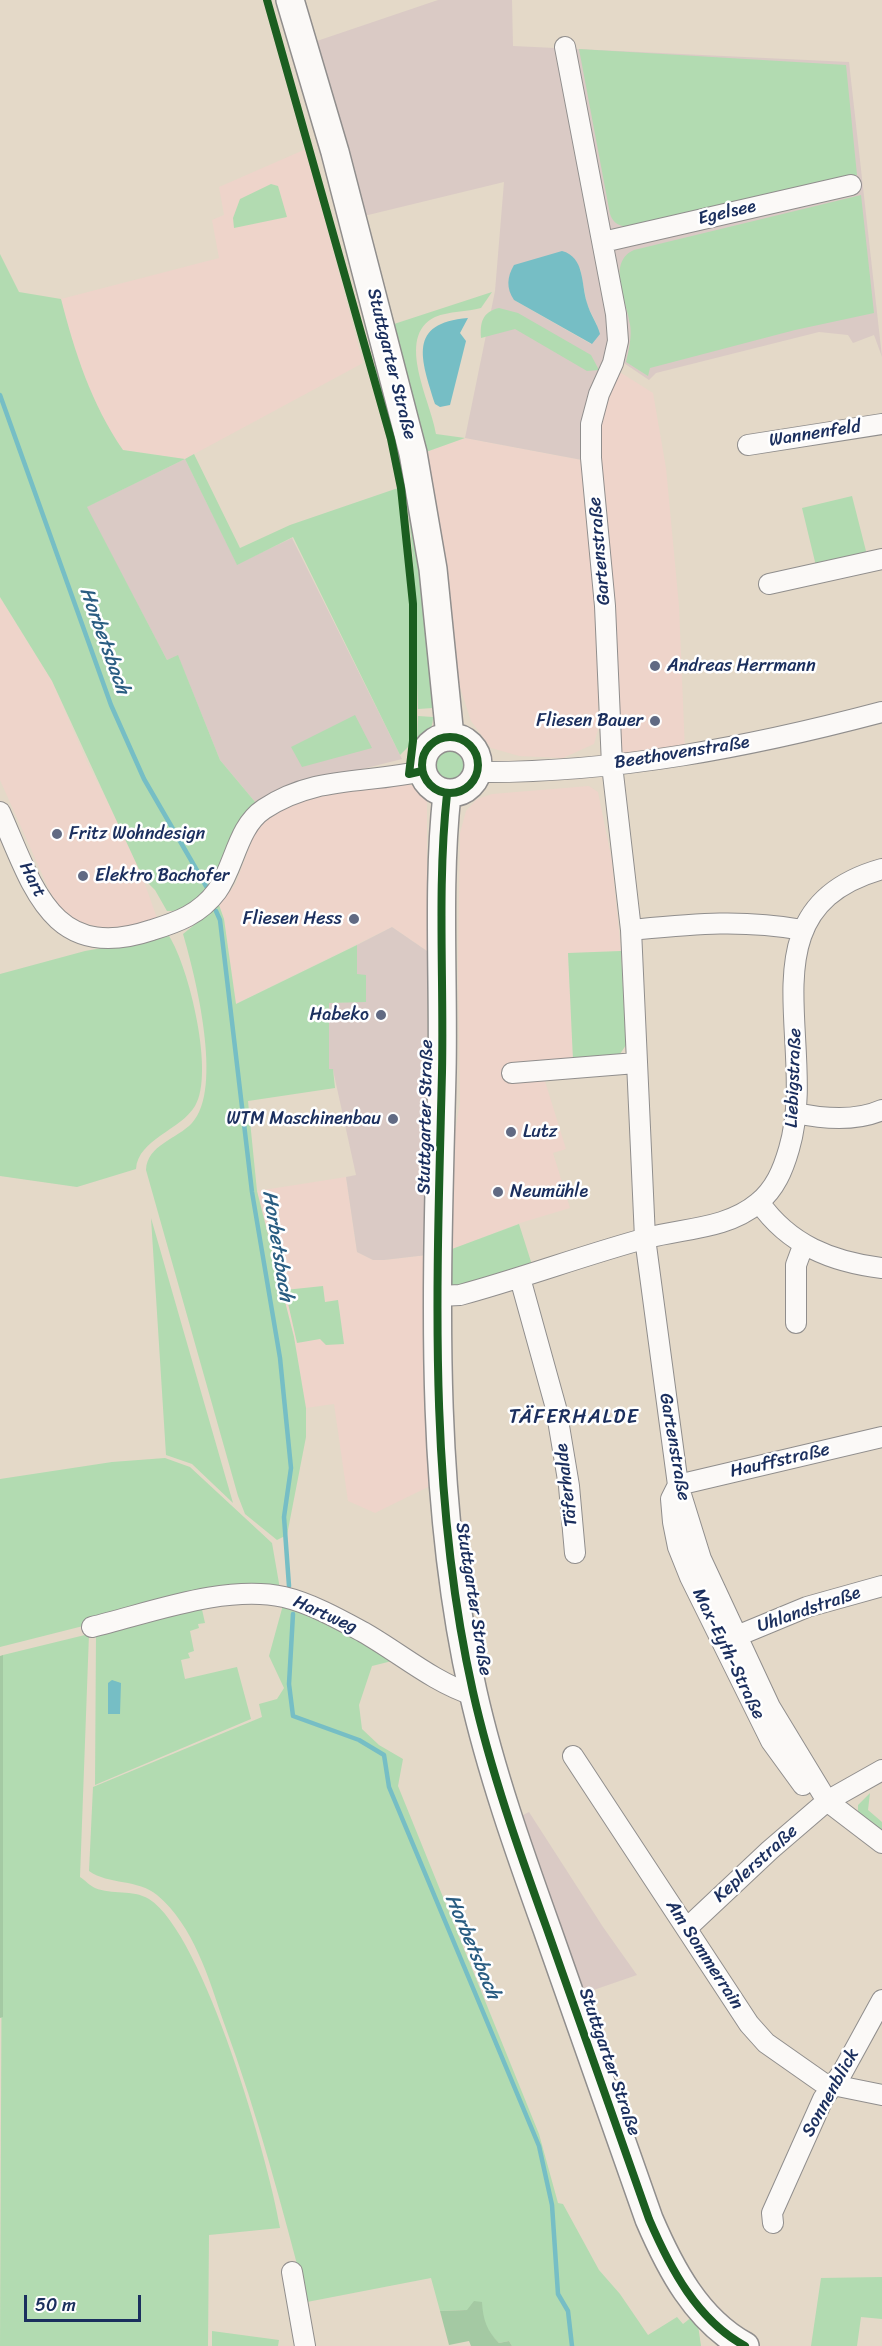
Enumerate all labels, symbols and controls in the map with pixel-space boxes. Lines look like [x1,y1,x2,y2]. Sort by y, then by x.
street label: Egelsee [696,196,758,230]
street label: Stuttgarter Straße [362,286,420,442]
street label: Wannenfeld [768,416,862,452]
street label: Gartenstraße [585,496,615,606]
water label: Horbetsbach [74,584,134,698]
place label: Andreas Herrmann [667,655,816,677]
marker: Andreas Herrmann [648,659,662,673]
place label: Fliesen Bauer [536,710,643,732]
marker: Fliesen Bauer [648,714,662,728]
street label: Beethovenstraße [613,732,751,774]
place label: Fritz Wohndesign [69,823,205,845]
marker: Fritz Wohndesign [50,827,64,841]
street label: Hart [14,859,50,901]
place label: Elektro Bachofer [95,865,229,887]
marker: Elektro Bachofer [76,869,90,883]
place label: Fliesen Hess [243,908,342,930]
marker: Fliesen Hess [347,912,361,926]
place label: Habeko [310,1004,369,1026]
marker: Habeko [374,1008,388,1022]
street label: Liebigstraße [781,1028,807,1128]
street label: Stuttgarter Straße [414,1039,438,1195]
place label: WTM Maschinenbau [227,1108,381,1130]
marker: WTM Maschinenbau [386,1112,400,1126]
place label: Lutz [523,1121,557,1143]
marker: Lutz [504,1125,518,1139]
place label: Neumühle [510,1181,588,1203]
marker: Neumühle [491,1185,505,1199]
water label: Horbetsbach [256,1189,298,1303]
street label: Gartenstraße [654,1392,694,1502]
district label: TÄFERHALDE [509,1406,639,1430]
street label: Hauffstraße [728,1439,832,1483]
street label: Täferhalde [551,1442,583,1528]
street label: Stuttgarter Straße [450,1521,496,1677]
street label: Uhlandstraße [755,1582,863,1638]
street label: Max-Eyth-Straße [687,1585,769,1723]
street label: Hartweg [290,1591,360,1639]
street label: Keplerstraße [709,1821,803,1907]
water label: Horbetsbach [439,1891,505,2003]
street label: Am Sommerrain [661,1896,747,2014]
street label: Stuttgarter Straße [574,1985,644,2139]
street label: Sonnenblick [798,2045,864,2141]
scale bar [27,2283,144,2321]
text: 50 m [35,2289,76,2321]

